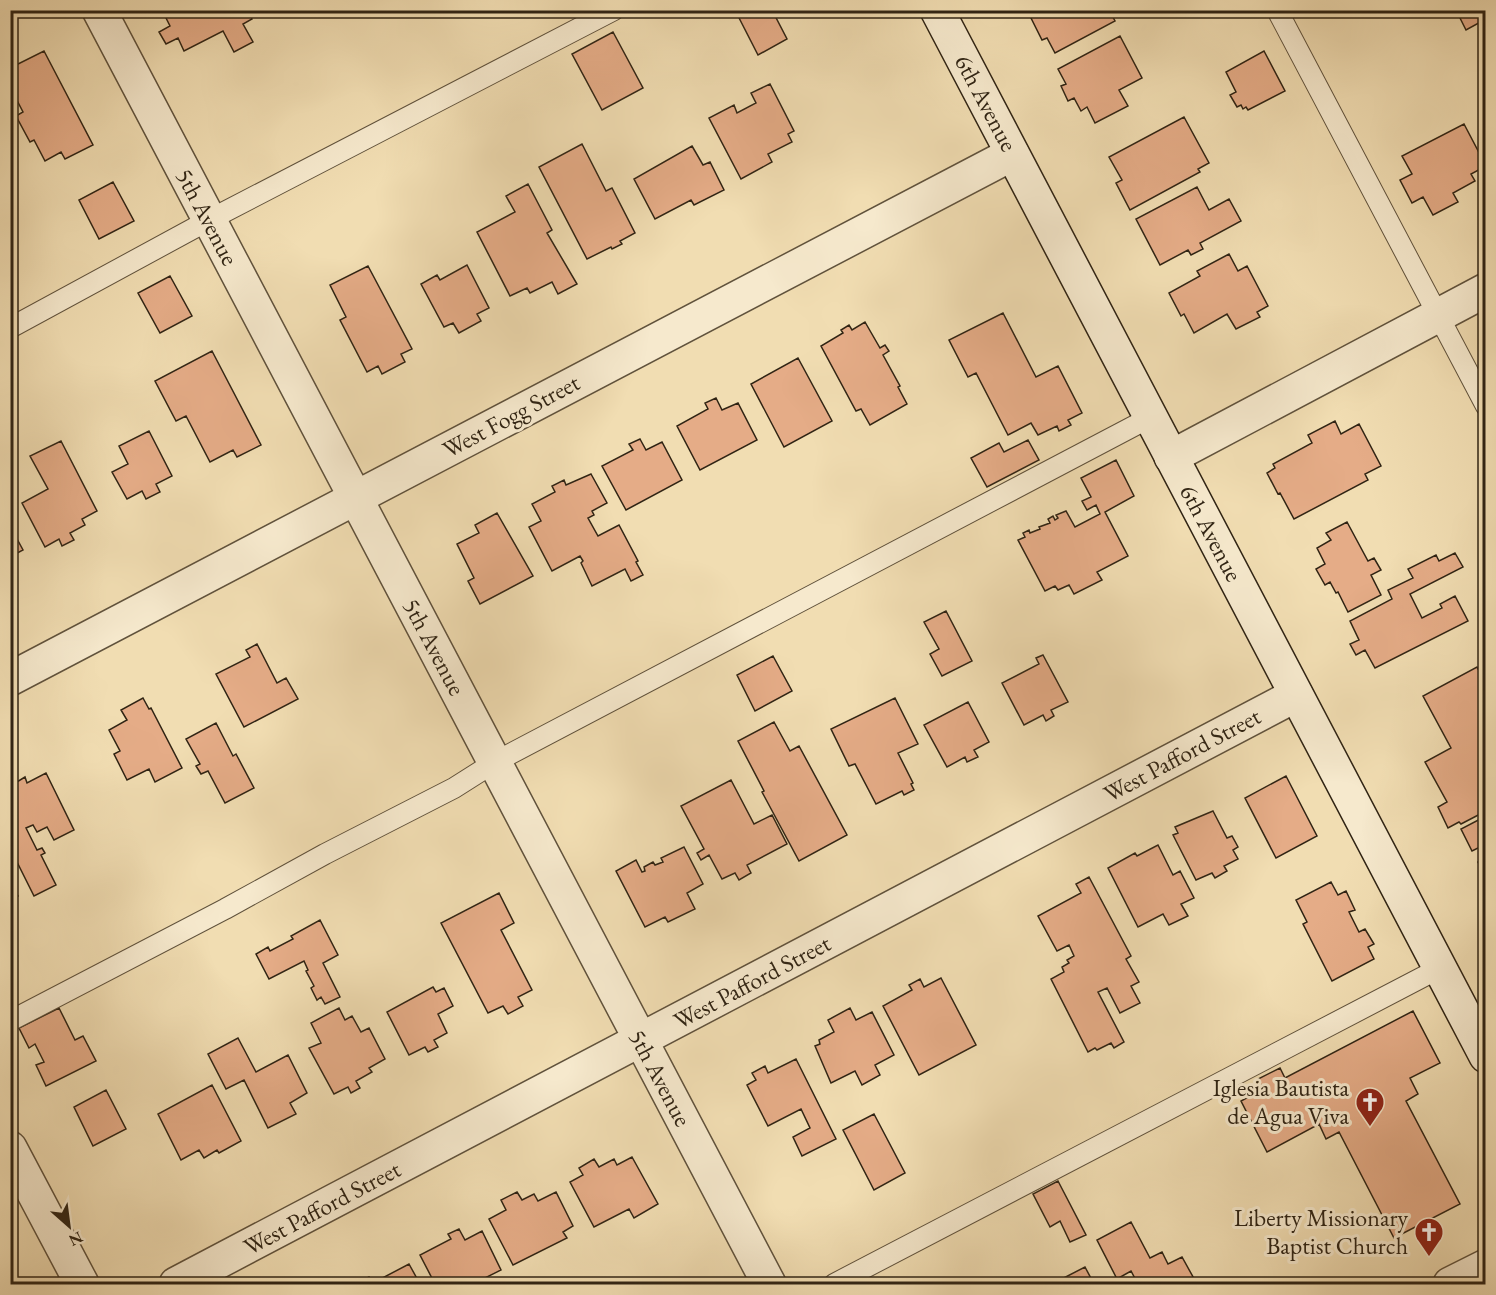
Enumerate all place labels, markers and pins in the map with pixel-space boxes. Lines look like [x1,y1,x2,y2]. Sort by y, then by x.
place label: Iglesia Bautista de Agua Viva [1213,1072,1349,1131]
church icon: Iglesia Bautista de Agua Viva [1354,1086,1386,1128]
place label: Liberty Missionary Baptist Church [1234,1202,1408,1261]
church icon: Liberty Missionary Baptist Church [1413,1216,1445,1258]

